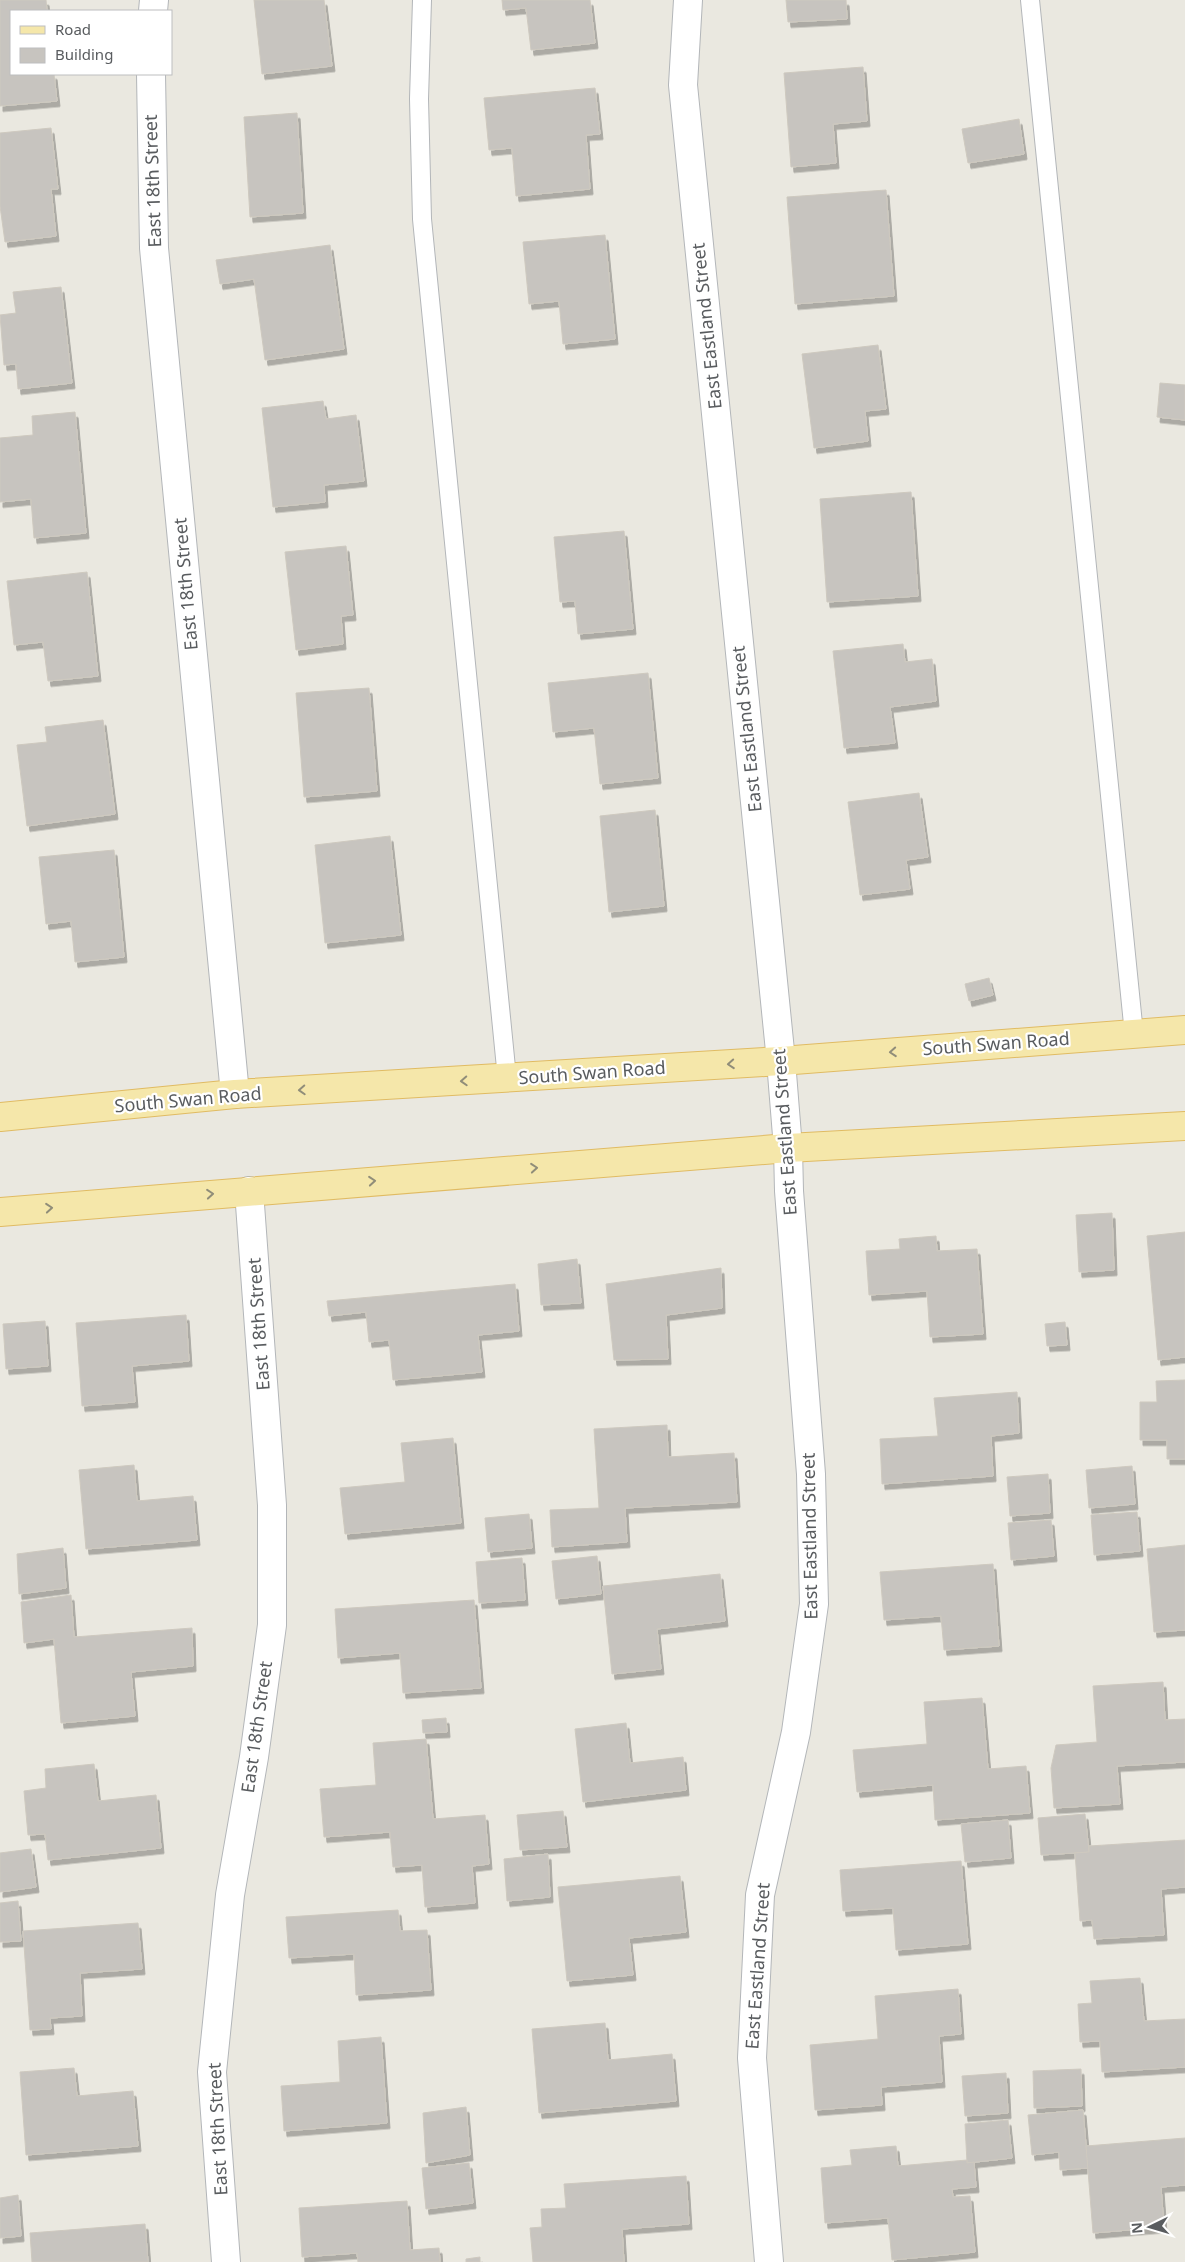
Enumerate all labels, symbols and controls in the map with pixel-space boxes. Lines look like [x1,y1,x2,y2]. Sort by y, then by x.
legend [10,10,172,75]
text: Road [55,19,91,39]
text: Building [55,44,113,64]
street label: East 18th Street [138,114,166,248]
street label: East Eastland Street [685,241,727,410]
street label: East 18th Street [167,516,203,651]
street label: East Eastland Street [725,644,767,813]
street label: South Swan Road [922,1026,1070,1060]
street label: East Eastland Street [766,1047,802,1216]
one-way arrow [889,1047,897,1058]
street label: South Swan Road [518,1055,666,1089]
one-way arrow [727,1059,735,1070]
one-way arrow [460,1075,468,1086]
street label: South Swan Road [113,1081,262,1117]
one-way arrow [298,1085,306,1096]
one-way arrow [531,1163,539,1174]
one-way arrow [369,1175,377,1186]
one-way arrow [207,1189,215,1200]
one-way arrow [45,1203,53,1214]
street label: East 18th Street [241,1256,275,1391]
street label: East Eastland Street [796,1452,822,1620]
street label: East 18th Street [235,1659,277,1794]
street label: East Eastland Street [739,1881,775,2050]
street label: East 18th Street [202,2061,232,2196]
north arrow [1125,2202,1175,2252]
text: N [1127,2222,1147,2235]

